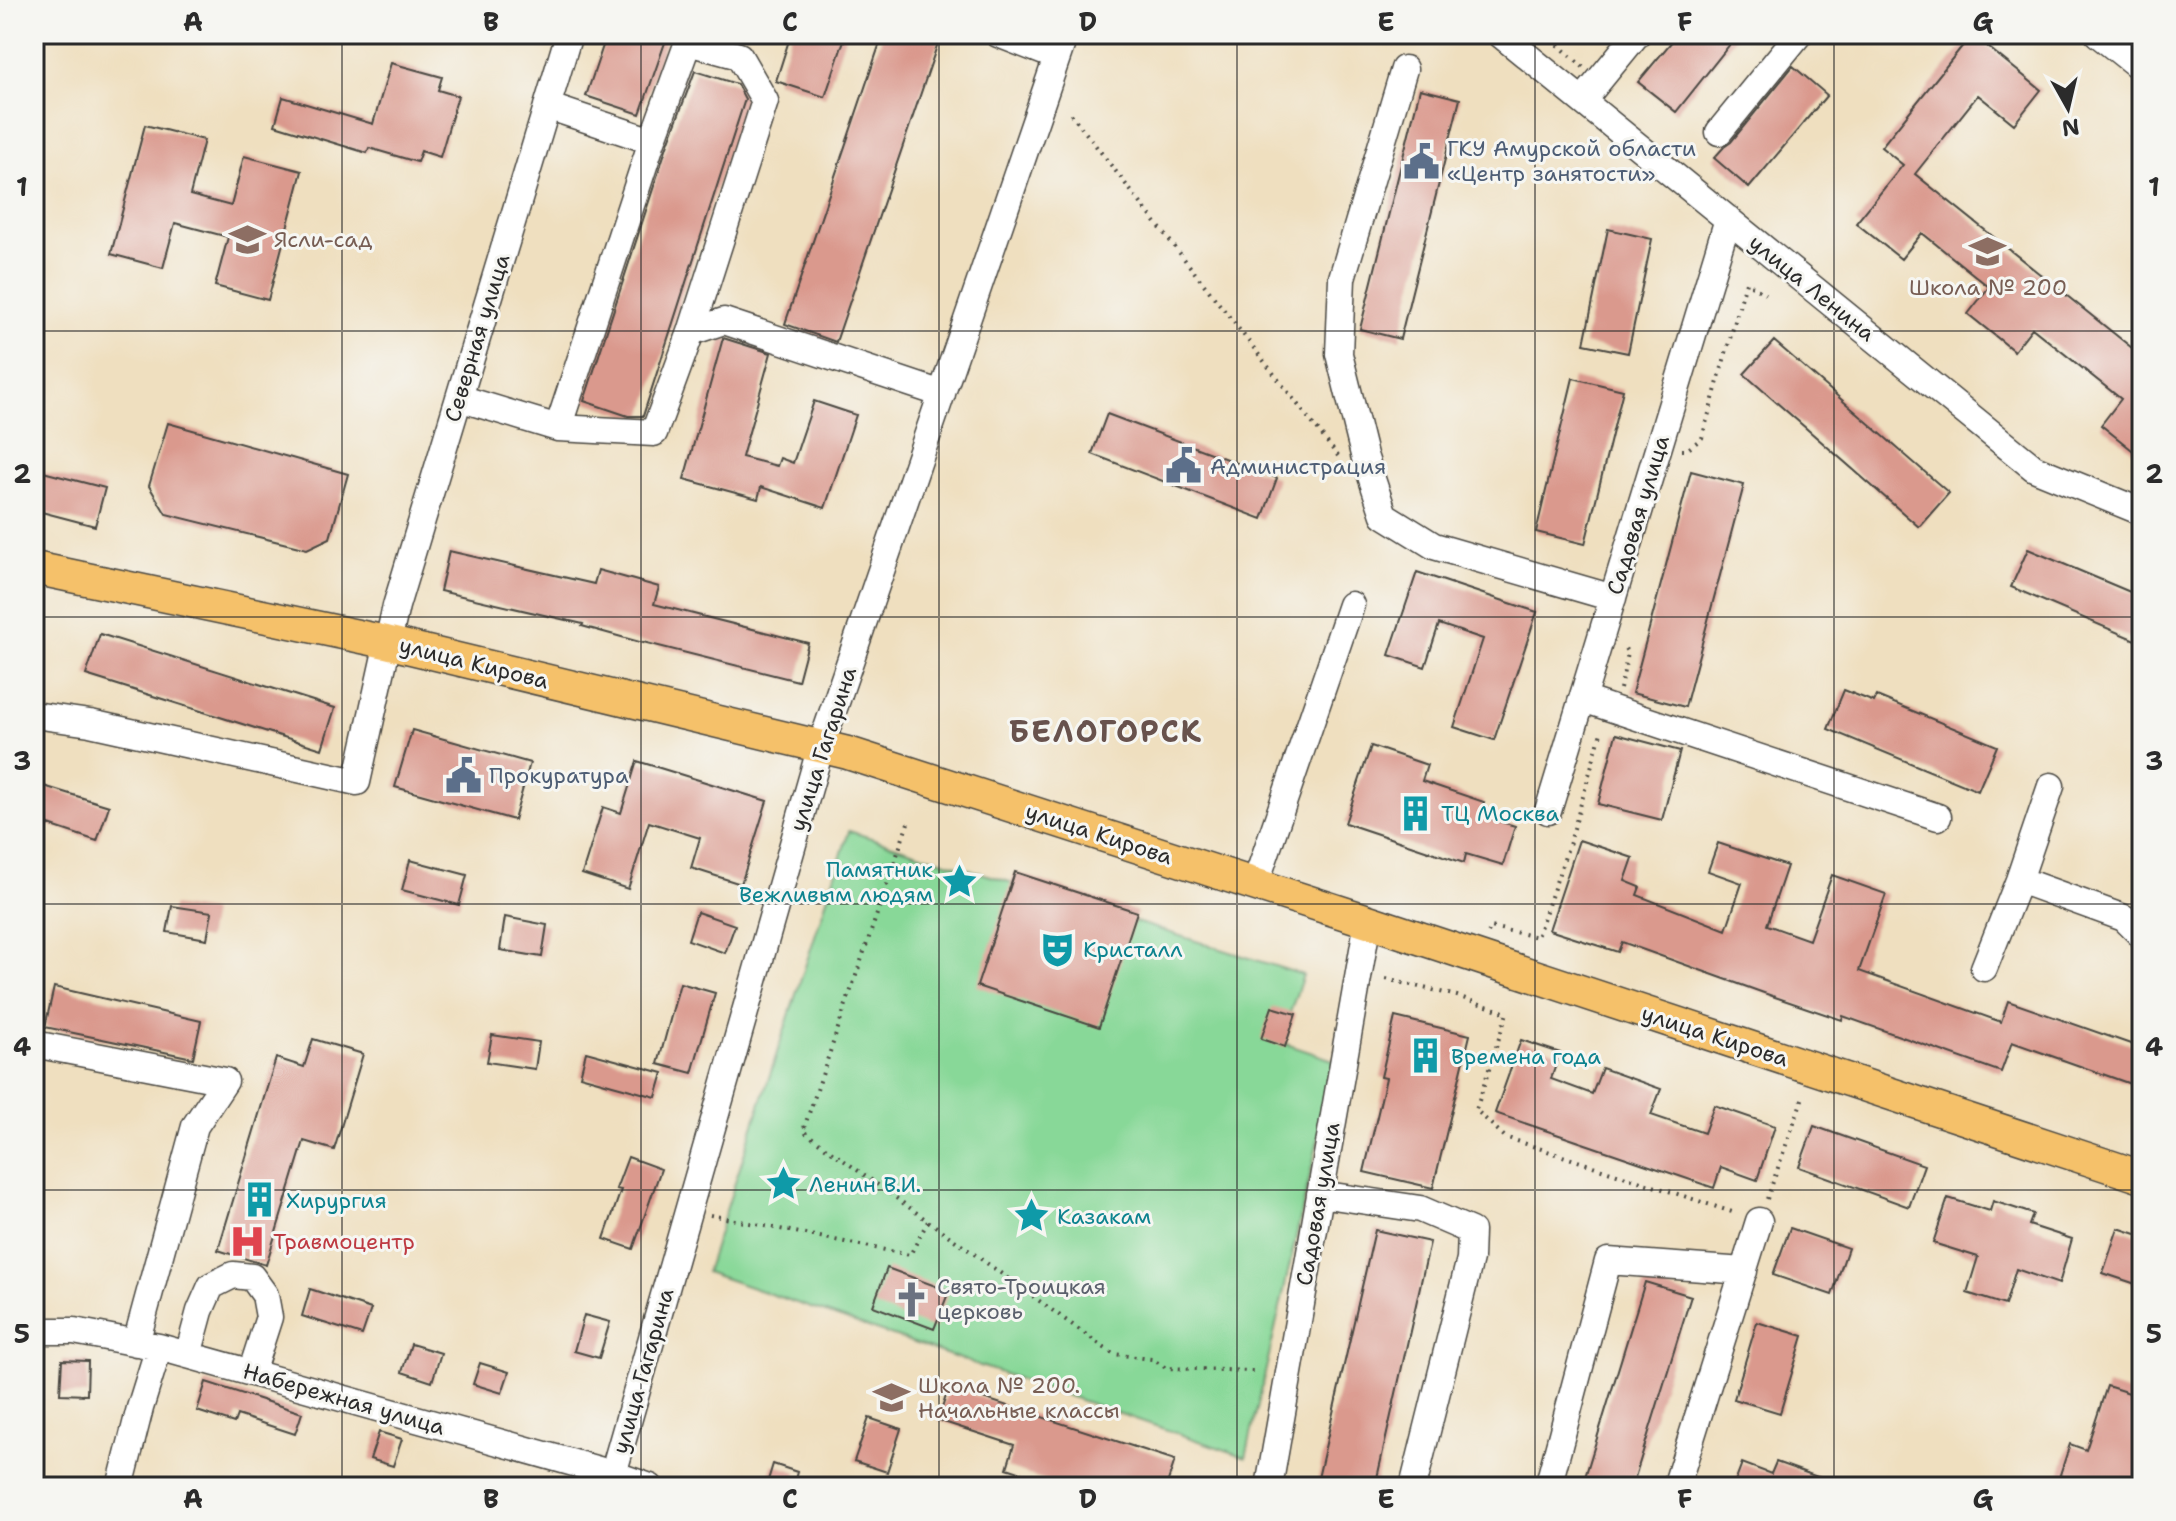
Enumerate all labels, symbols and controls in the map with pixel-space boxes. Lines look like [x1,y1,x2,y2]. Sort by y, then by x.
text: A [183,4,203,39]
text: B [483,4,499,39]
text: C [782,4,798,39]
text: D [1079,4,1097,39]
text: E [1377,4,1395,39]
text: F [1677,4,1693,39]
text: G [1973,4,1994,39]
north arrow [2028,68,2108,148]
text: N [2060,112,2081,143]
place label: ГКУ Амурской области «Центр занятости» [1447,134,1696,188]
public building icon: ГКУ Амурской области «Центр занятости» [1402,142,1440,180]
text: 1 [16,169,28,204]
text: 1 [2148,169,2160,204]
school or university icon: Ясли-сад [229,220,267,258]
place label: Ясли-сад [274,225,372,254]
street label: улица Ленина [1743,228,1881,348]
school or university icon: Школа № 200 [1969,232,2007,270]
street label: Северная улица [438,250,516,426]
place label: Школа № 200 [1909,273,2067,302]
street label: Садовая улица [1600,431,1676,598]
public building icon: Администрация [1165,447,1203,485]
place label: Администрация [1210,452,1386,481]
text: 2 [13,456,31,491]
text: 2 [2145,456,2163,491]
street label: улица Кирова [396,630,552,696]
street label: улица Гагарина [783,663,863,835]
district label: БЕЛОГОРСК [1009,711,1203,752]
text: 3 [13,743,31,778]
text: 3 [2145,743,2163,778]
public building icon: Прокуратура [444,756,482,794]
place label: Прокуратура [489,761,629,790]
building icon: ТЦ Москва [1396,794,1434,832]
street label: улица Кирова [1022,797,1176,871]
place label: ТЦ Москва [1441,799,1560,828]
place label: Памятник Вежливым людям [739,855,933,909]
place icon: Памятник Вежливым людям [940,863,978,901]
theatre icon: Кристалл [1038,930,1076,968]
place label: Кристалл [1083,935,1183,964]
street label: улица Кирова [1638,999,1792,1073]
text: 4 [13,1029,31,1064]
text: 4 [2145,1029,2163,1064]
building icon: Времена года [1406,1037,1444,1075]
place label: Времена года [1451,1042,1601,1071]
street label: Садовая улица [1289,1120,1347,1288]
place icon: Ленин В.И. [764,1165,802,1203]
place label: Ленин В.И. [809,1170,921,1199]
building icon: Хирургия [241,1181,279,1219]
place label: Хирургия [286,1186,387,1215]
place icon: Казакам [1012,1197,1050,1235]
place label: Казакам [1057,1202,1151,1231]
hospital icon: Травмоцентр [228,1222,266,1260]
place label: Травмоцентр [273,1227,415,1256]
place label: Свято-Троицкая церковь [937,1272,1106,1326]
church icon: Свято-Троицкая церковь [892,1280,930,1318]
street label: улица Гагарина [605,1284,681,1457]
text: 5 [14,1316,30,1351]
text: 5 [2146,1316,2162,1351]
street label: Набережная улица [240,1356,449,1442]
place label: Школа № 200. Начальные классы [918,1371,1120,1425]
school or university icon: Школа № 200. Начальные классы [873,1379,911,1417]
text: A [183,1481,203,1516]
text: B [483,1481,499,1516]
text: C [782,1481,798,1516]
text: D [1079,1481,1097,1516]
text: E [1377,1481,1395,1516]
text: F [1677,1481,1693,1516]
text: G [1973,1481,1994,1516]

